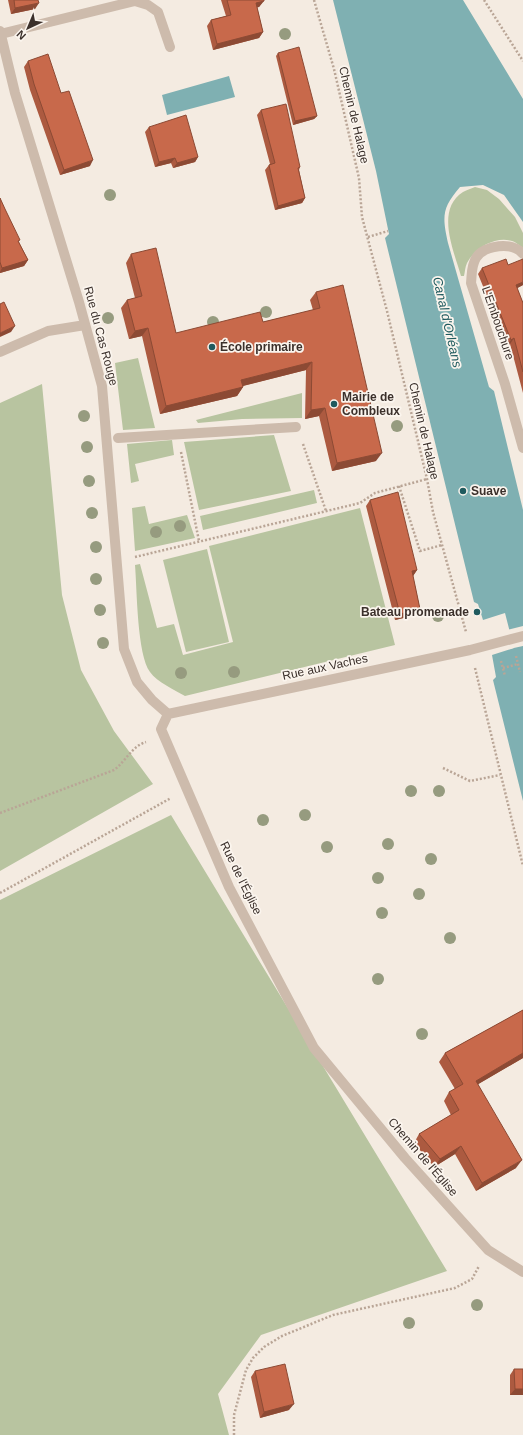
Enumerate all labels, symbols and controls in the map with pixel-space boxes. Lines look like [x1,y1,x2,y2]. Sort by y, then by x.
north arrow [8,8,48,48]
text: N [14,28,28,42]
street label: Chemin de Halage [336,65,372,165]
water label: Canal d'Orléans [430,275,465,370]
street label: L'Embouchure [479,284,517,362]
street label: Rue du Cas Rouge [81,285,121,387]
place label: École primaire [220,339,303,354]
marker: École primaire [207,342,217,352]
street label: Chemin de Halage [406,381,442,481]
place label: Mairie de Combleux [342,390,400,418]
marker: Mairie de Combleux [329,399,339,409]
place label: Suave [471,484,507,498]
marker: Suave [458,486,468,496]
place label: Bateau promenade [361,605,469,619]
marker: Bateau promenade [472,607,482,617]
street label: Rue aux Vaches [281,651,369,683]
street label: Rue de l'Église [217,839,266,917]
street label: Chemin de l'Église [385,1114,462,1199]

